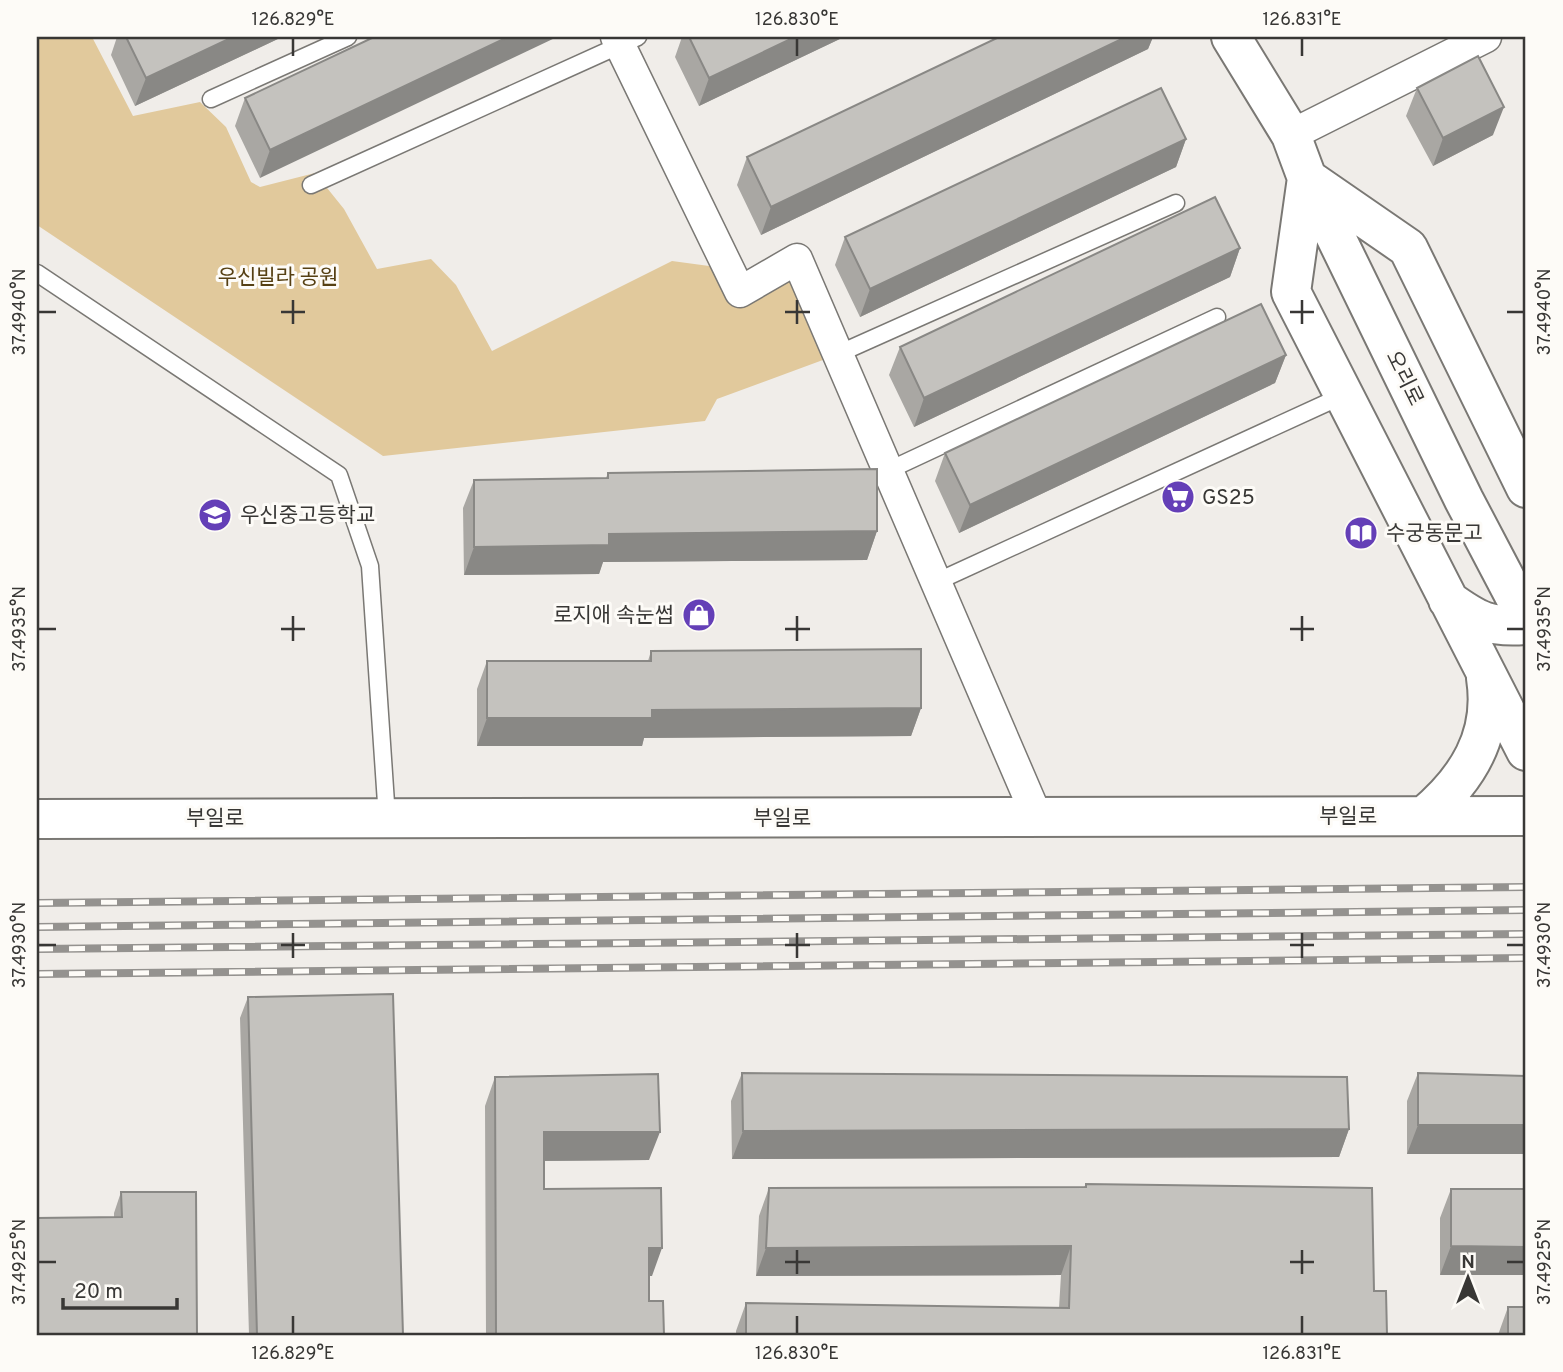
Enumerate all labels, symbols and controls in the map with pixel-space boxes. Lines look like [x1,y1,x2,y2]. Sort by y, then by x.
text: 126.829°E [251,9,335,32]
text: 126.830°E [755,9,839,32]
text: 126.831°E [1262,9,1342,32]
park label: 우신빌라 공원 [218,265,338,292]
text: 37.4940°N [9,269,32,355]
text: 37.4940°N [1534,269,1557,355]
street label: 오리로 [1379,347,1428,411]
supermarket icon: GS25 [1159,478,1197,516]
place label: GS25 [1202,485,1255,512]
school or university icon: 우신중고등학교 [196,496,234,534]
place label: 우신중고등학교 [240,503,375,530]
library icon: 수궁동문고 [1342,514,1380,552]
place label: 수궁동문고 [1386,521,1483,548]
text: 37.4935°N [9,586,32,672]
text: 37.4935°N [1534,586,1557,672]
shop icon: 로지애 속눈썹 [680,596,718,634]
place label: 로지애 속눈썹 [553,603,674,630]
street label: 부일로 [1319,804,1377,831]
street label: 부일로 [186,806,244,833]
street label: 부일로 [753,806,811,833]
text: 37.4930°N [9,902,32,988]
text: 37.4930°N [1534,902,1557,988]
text: 37.4925°N [9,1219,32,1305]
text: 37.4925°N [1534,1219,1557,1305]
north arrow [1434,1242,1504,1312]
text: N [1461,1251,1475,1275]
scale bar [63,1267,177,1311]
text: 20 m [74,1279,123,1306]
text: 126.829°E [251,1343,335,1366]
text: 126.830°E [755,1343,839,1366]
text: 126.831°E [1262,1343,1342,1366]

